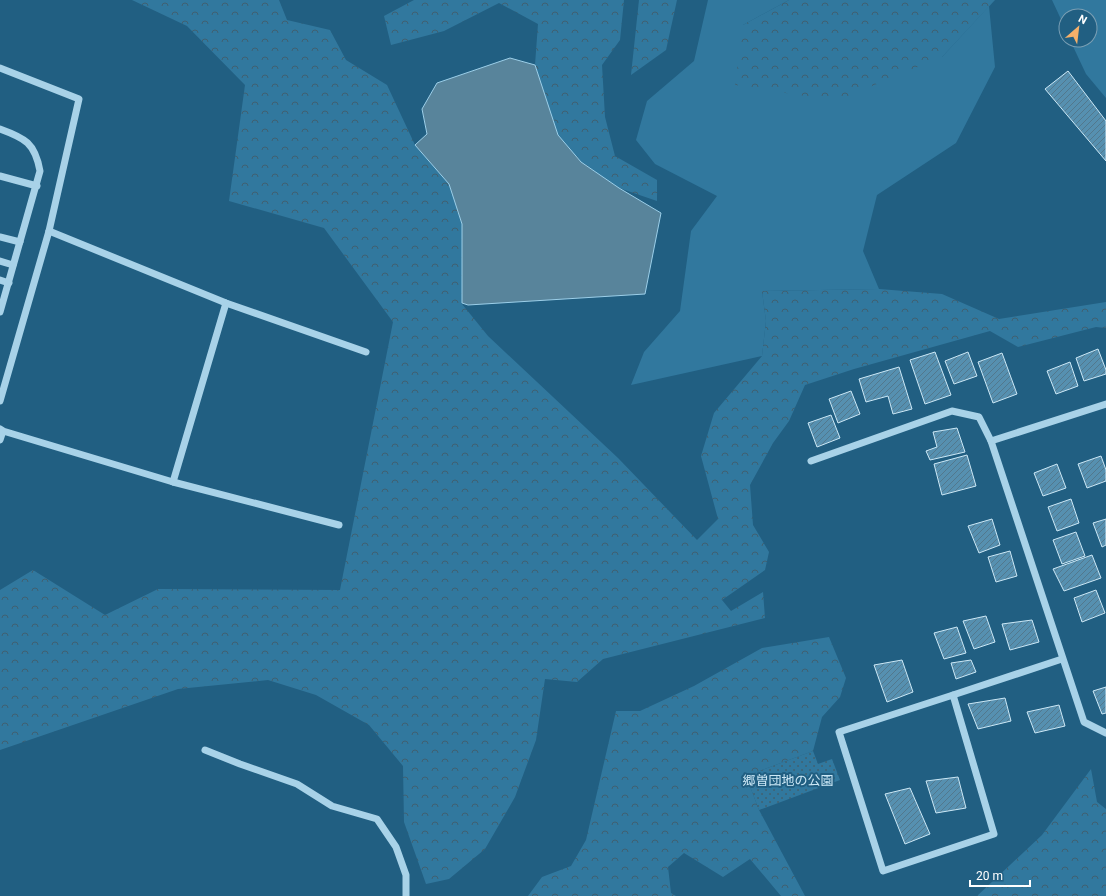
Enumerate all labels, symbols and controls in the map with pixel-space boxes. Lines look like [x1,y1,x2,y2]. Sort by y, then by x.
north arrow [1058,8,1098,48]
text: N [1076,12,1089,27]
park label: 郷曽団地の公園 [742,773,834,788]
scale bar [970,862,1030,888]
text: 20 m [976,869,1003,883]

